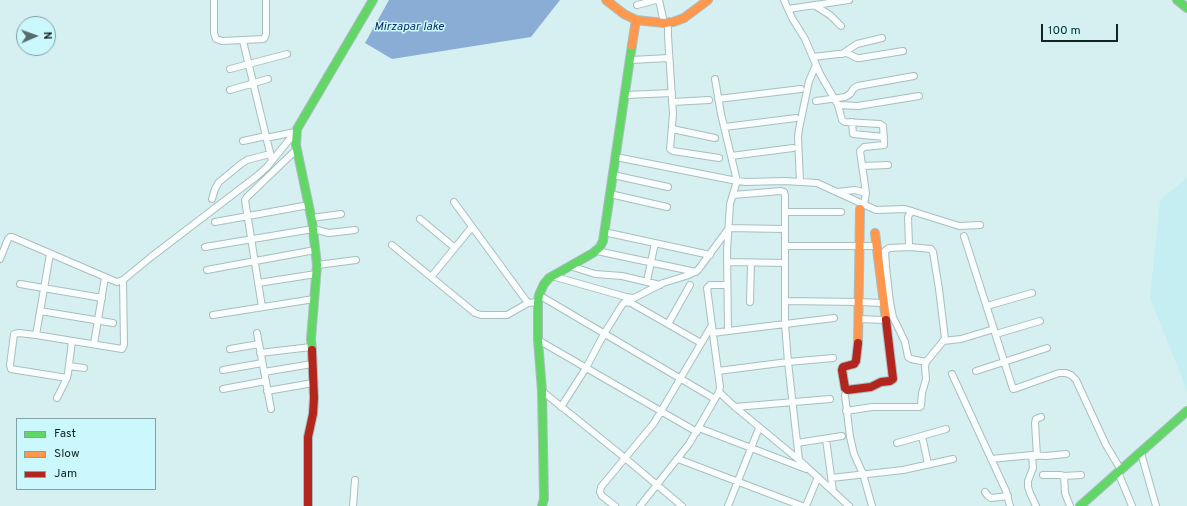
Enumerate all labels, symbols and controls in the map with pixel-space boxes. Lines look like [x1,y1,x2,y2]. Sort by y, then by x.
north arrow [16,16,56,56]
scale bar [1043,16,1120,42]
water label: Mirzapar lake [374,21,444,35]
text: 100 m [1048,23,1081,39]
text: N [40,31,54,40]
legend [16,418,156,490]
text: Fast [54,426,76,442]
text: Slow [54,446,80,462]
text: Jam [54,466,77,482]

